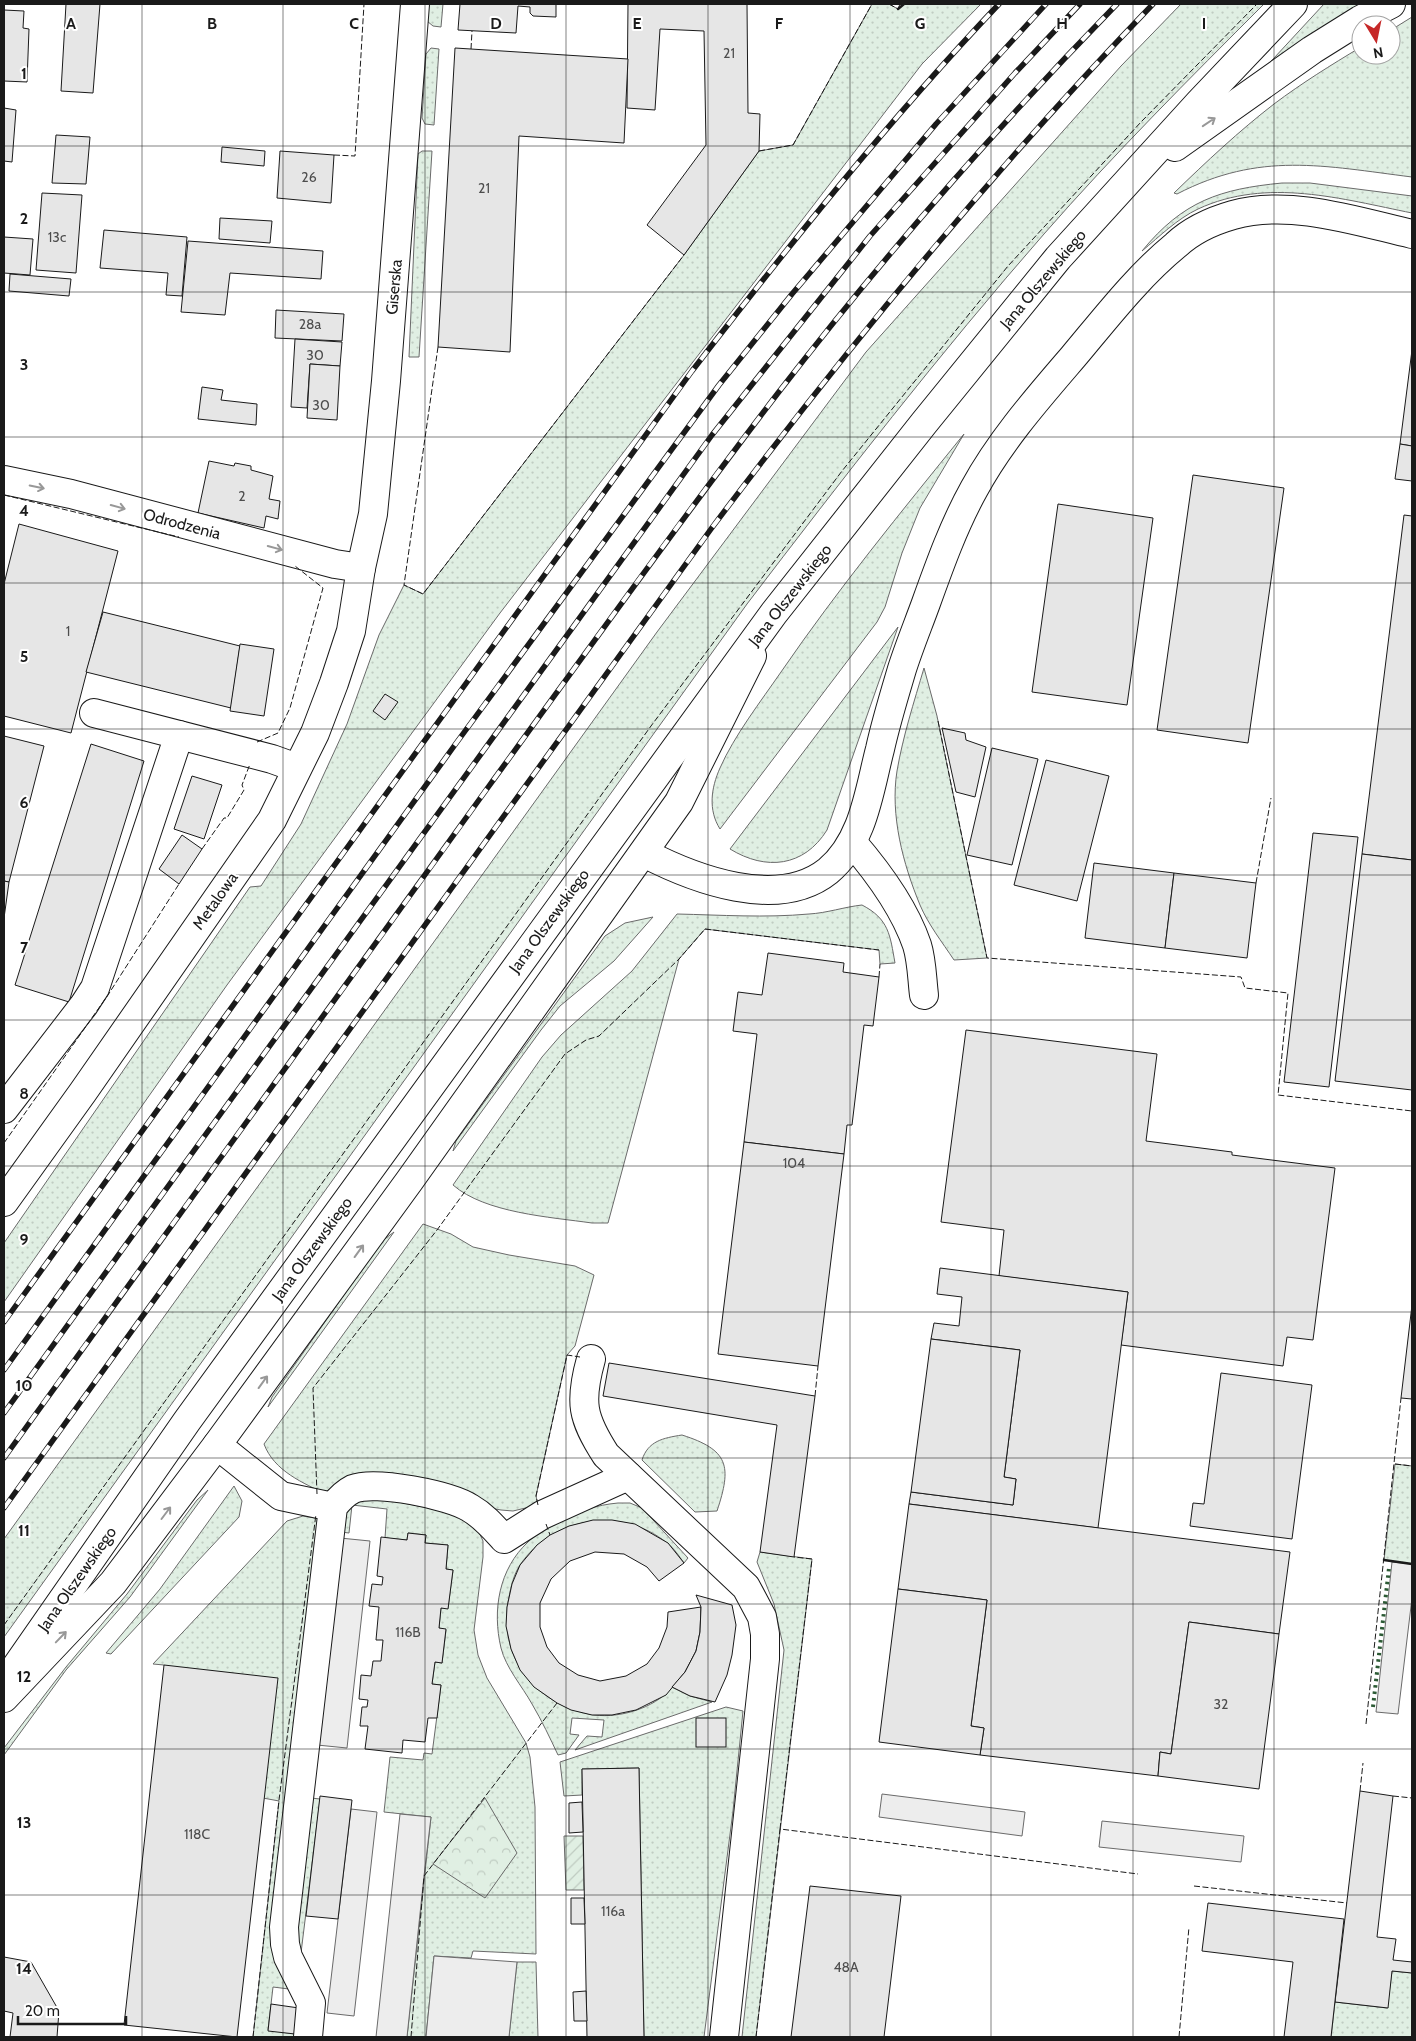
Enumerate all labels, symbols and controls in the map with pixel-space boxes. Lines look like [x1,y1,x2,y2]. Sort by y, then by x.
text: A [66,14,76,33]
text: B [207,14,217,33]
text: C [349,14,359,33]
text: D [490,14,502,33]
text: E [632,14,642,33]
text: F [775,14,784,33]
text: G [915,14,925,33]
text: H [1056,14,1068,33]
text: I [1202,14,1206,33]
north arrow [1351,15,1401,65]
text: N [1372,43,1385,63]
house number: 21 [723,44,735,62]
text: 1 [21,64,27,83]
one-way arrow [1202,117,1216,127]
house number: 26 [301,168,317,186]
house number: 21 [478,179,490,197]
text: 2 [20,209,28,228]
street label: Jana Olszewskiego [995,225,1090,333]
house number: 13c [48,228,66,246]
street label: Giserska [382,258,406,315]
house number: 28a [299,315,322,333]
house number: 30 [306,346,324,364]
text: 3 [20,355,28,374]
house number: 30 [312,396,330,414]
one-way arrow [29,483,45,492]
house number: 2 [238,487,246,505]
text: 4 [19,501,29,520]
one-way arrow [109,502,125,512]
street label: Odrodzenia [141,505,223,544]
street label: Jana Olszewskiego [744,540,836,650]
one-way arrow [267,544,283,553]
house number: 1 [66,622,70,640]
text: 5 [20,647,28,666]
text: 6 [20,793,29,812]
street label: Jana Olszewskiego [504,865,593,977]
street label: Metalowa [188,868,242,933]
text: 7 [20,938,29,957]
text: 8 [19,1084,29,1103]
house number: 104 [783,1154,805,1172]
street label: Jana Olszewskiego [267,1193,356,1305]
text: 9 [20,1230,29,1249]
one-way arrow [353,1245,364,1258]
text: 10 [15,1376,33,1395]
one-way arrow [258,1376,268,1390]
one-way arrow [161,1507,172,1520]
text: 11 [18,1521,30,1540]
street label: Jana Olszewskiego [33,1523,120,1636]
house number: 116B [395,1623,421,1641]
one-way arrow [55,1631,67,1643]
text: 12 [17,1667,31,1686]
house number: 32 [1214,1695,1228,1713]
text: 13 [17,1813,31,1832]
house number: 118C [184,1825,210,1843]
house number: 116a [601,1902,625,1920]
house number: 48A [833,1958,859,1976]
text: 14 [16,1959,32,1978]
scale bar [18,1994,125,2026]
text: 20 m [25,2002,60,2020]

